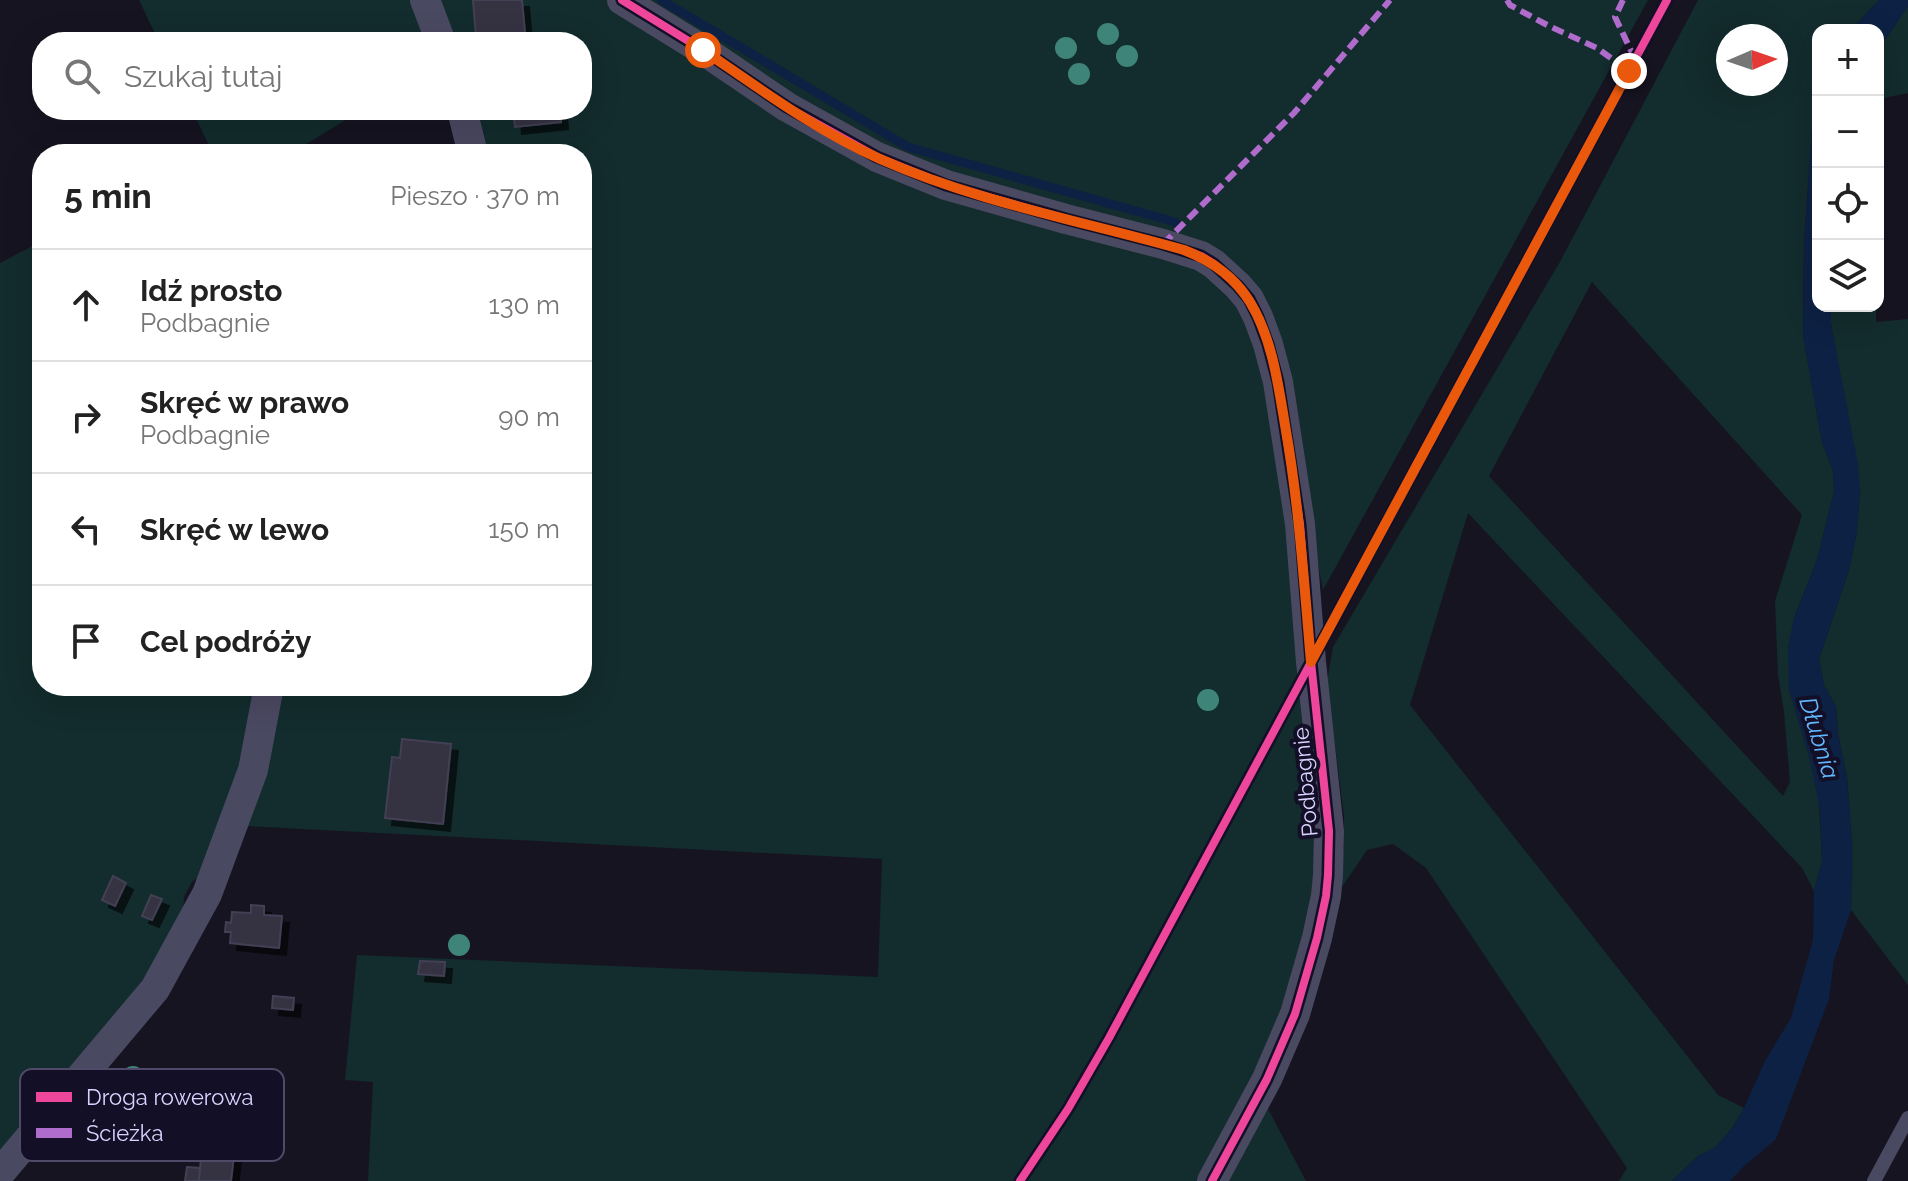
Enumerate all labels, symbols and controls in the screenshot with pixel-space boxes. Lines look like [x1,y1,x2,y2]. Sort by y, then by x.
north arrow [1716,24,1788,96]
map controls [1812,24,1884,312]
button: + [1812,24,1884,96]
search box [32,32,592,120]
route start [685,32,721,68]
route end [1611,53,1647,89]
icon: search [60,54,104,98]
text: Szukaj tutaj [124,59,282,94]
button: − [1812,96,1884,168]
button: locate [1812,168,1884,240]
text: 5 min [64,176,152,216]
text: Pieszo · 370 m [390,181,560,211]
button: layers [1812,240,1884,312]
text: Idź prosto [140,273,283,308]
icon: ahead [64,283,108,327]
text: 130 m [489,290,560,320]
text: Podbagnie [140,308,270,338]
text: Skręć w prawo [140,385,349,420]
icon: right [64,395,108,439]
text: 90 m [498,402,560,432]
text: Podbagnie [140,420,270,450]
icon: left [64,507,108,551]
text: Skręć w lewo [140,512,329,547]
text: 150 m [488,514,560,544]
icon: arrive [64,619,108,663]
text: Cel podróży [140,624,312,659]
water label: Dłubnia [1793,693,1846,782]
street label: Podbagnie [1287,726,1323,838]
legend [20,1069,284,1161]
text: Droga rowerowa [86,1084,253,1110]
text: Ścieżka [86,1119,163,1146]

